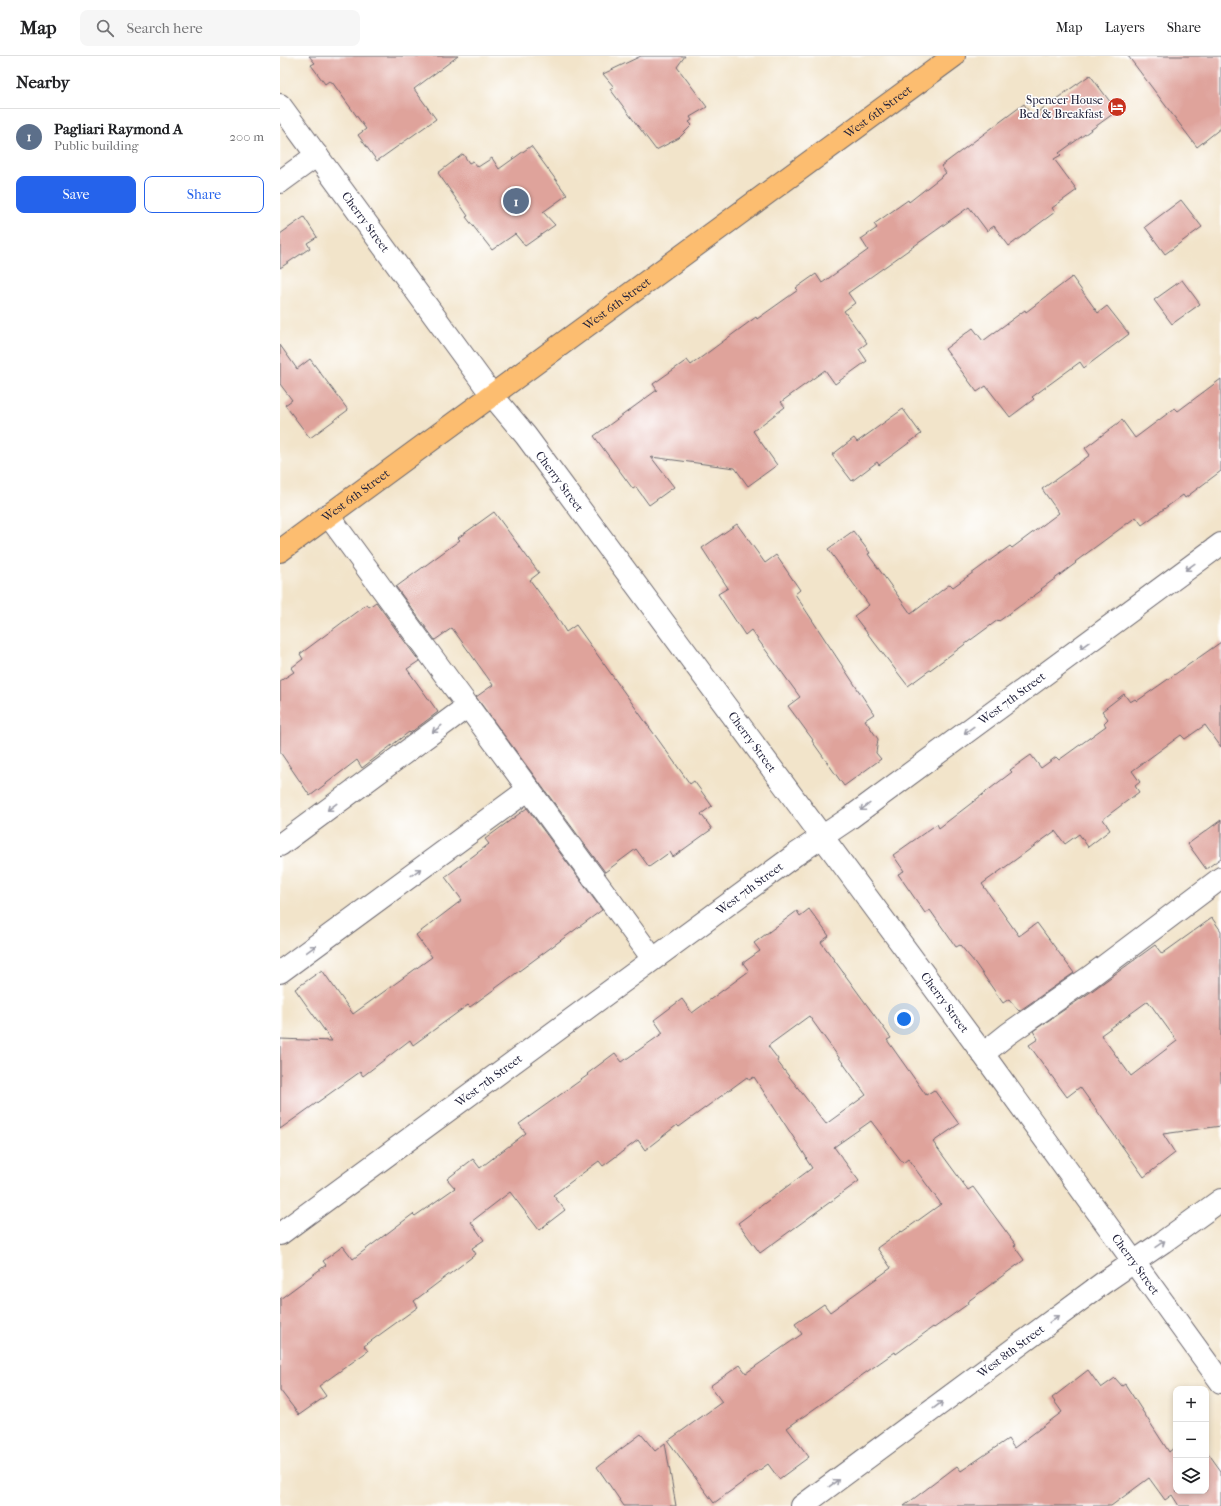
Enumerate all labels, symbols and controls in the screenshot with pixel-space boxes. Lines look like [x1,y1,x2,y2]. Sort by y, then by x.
search box [80,10,360,46]
text: Map [20,17,56,39]
icon: search [94,17,116,39]
text: Search here [126,19,203,37]
text: Map [1056,19,1083,36]
text: Layers [1105,19,1145,36]
text: Share [1167,19,1201,36]
text: Nearby [16,72,70,92]
street label: West 6th Street [841,82,915,142]
place label: Spencer House Bed & Breakfast [1019,93,1104,121]
hotel icon: Spencer House Bed & Breakfast [1106,96,1128,118]
text: Pagliari Raymond A [54,120,183,138]
text: 1 [27,129,31,144]
text: 200 m [229,129,264,144]
text: Public building [54,138,139,153]
button: Save [16,176,136,213]
button: Share [144,176,264,213]
pin: 1 [503,186,529,216]
street label: Cherry Street [339,189,393,256]
street label: West 6th Street [580,274,654,334]
street label: Cherry Street [533,448,587,515]
street label: West 6th Street [319,466,393,525]
one-way arrow [1184,563,1195,572]
one-way arrow [1080,640,1091,649]
street label: West 7th Street [975,669,1049,728]
street label: Cherry Street [725,709,780,775]
one-way arrow [431,725,442,733]
one-way arrow [964,726,975,734]
one-way arrow [327,802,338,811]
one-way arrow [859,803,870,812]
street label: West 7th Street [713,859,786,918]
one-way arrow [410,868,421,876]
one-way arrow [306,945,317,953]
street label: Cherry Street [918,969,972,1036]
your location [894,1009,914,1029]
street label: West 7th Street [452,1051,525,1110]
street label: Cherry Street [1109,1231,1163,1298]
one-way arrow [1154,1240,1166,1248]
one-way arrow [1048,1315,1059,1323]
street label: West 8th Street [974,1321,1048,1381]
map controls [1173,1386,1209,1494]
button: + [1173,1386,1209,1422]
one-way arrow [932,1401,943,1409]
button: − [1173,1422,1209,1458]
button: layers [1173,1458,1209,1494]
one-way arrow [828,1479,839,1487]

